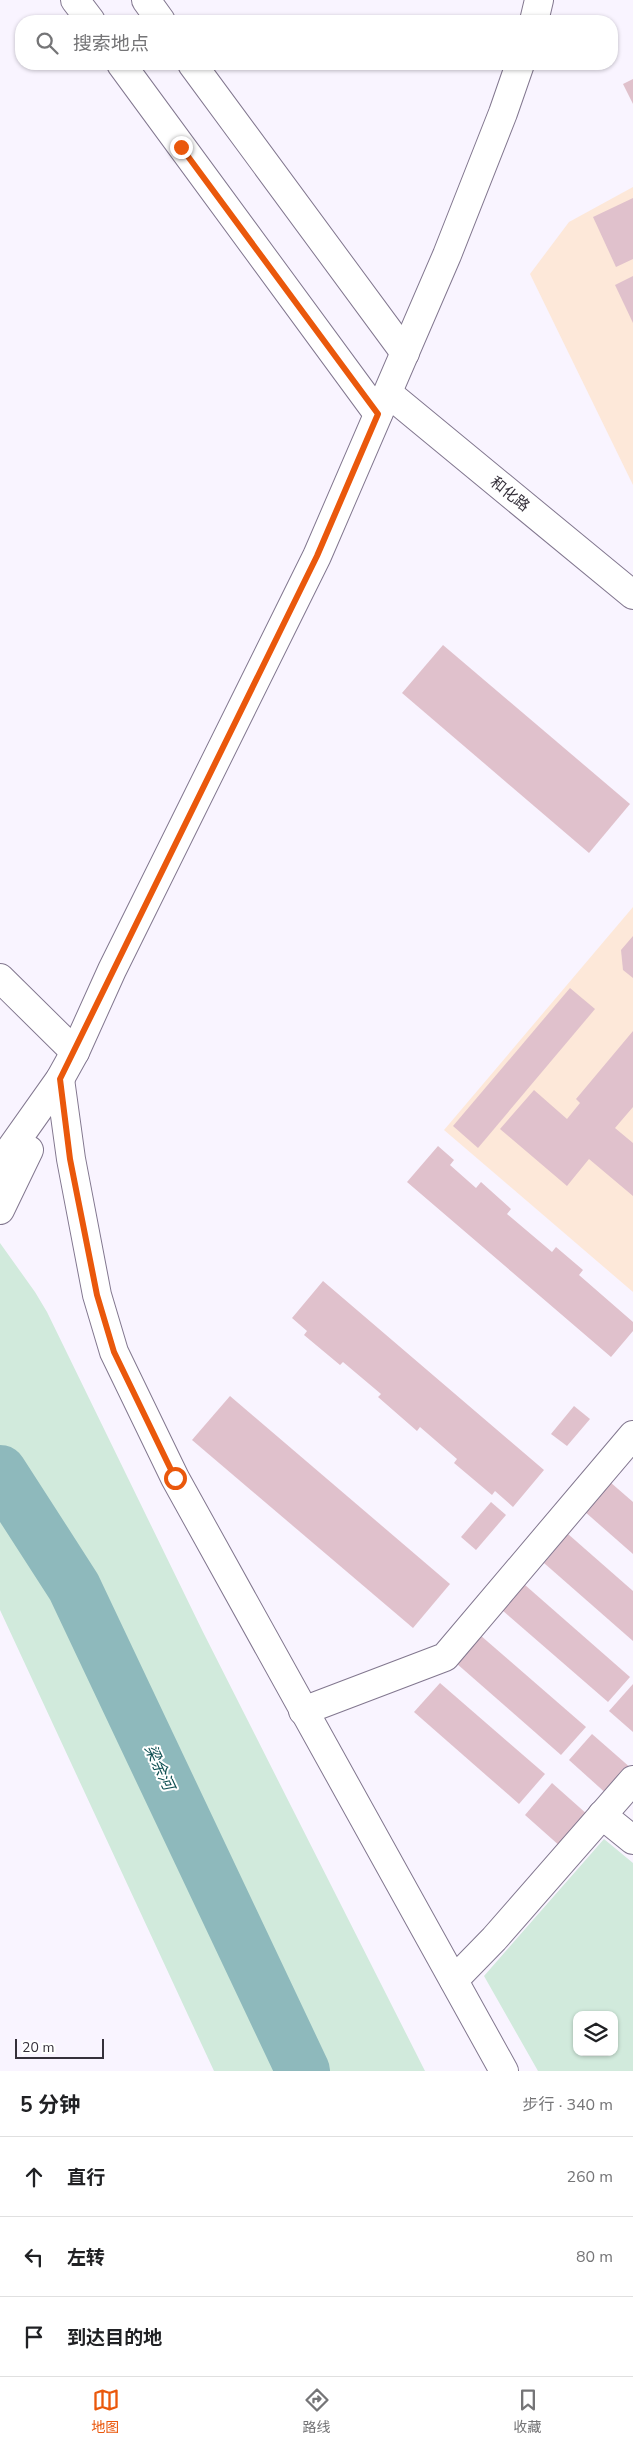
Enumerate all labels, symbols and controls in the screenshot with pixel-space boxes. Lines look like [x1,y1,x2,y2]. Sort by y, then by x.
search box [15,15,618,70]
icon: search [33,29,61,57]
text: 搜索地点 [73,31,149,57]
route end [170,136,193,159]
street label: 和化路 [486,472,534,516]
route start [164,1467,187,1490]
water label: 梁余河 [139,1741,180,1797]
map controls [573,2011,618,2056]
button: layers [573,2011,618,2056]
scale bar [15,2036,104,2059]
text: 20 m [22,2038,54,2057]
text: 5 分钟 [20,2091,80,2119]
text: 步行 · 340 m [523,2094,613,2116]
icon: ahead [20,2163,48,2191]
text: 直行 [67,2165,105,2191]
text: 260 m [566,2166,613,2188]
icon: left [20,2243,48,2271]
text: 左转 [67,2245,105,2271]
text: 80 m [576,2246,613,2268]
icon: arrive [20,2323,48,2351]
text: 到达目的地 [67,2325,162,2351]
tab: 地图 [92,2386,120,2437]
tab: 路线 [303,2386,331,2437]
tab: 收藏 [514,2386,542,2437]

